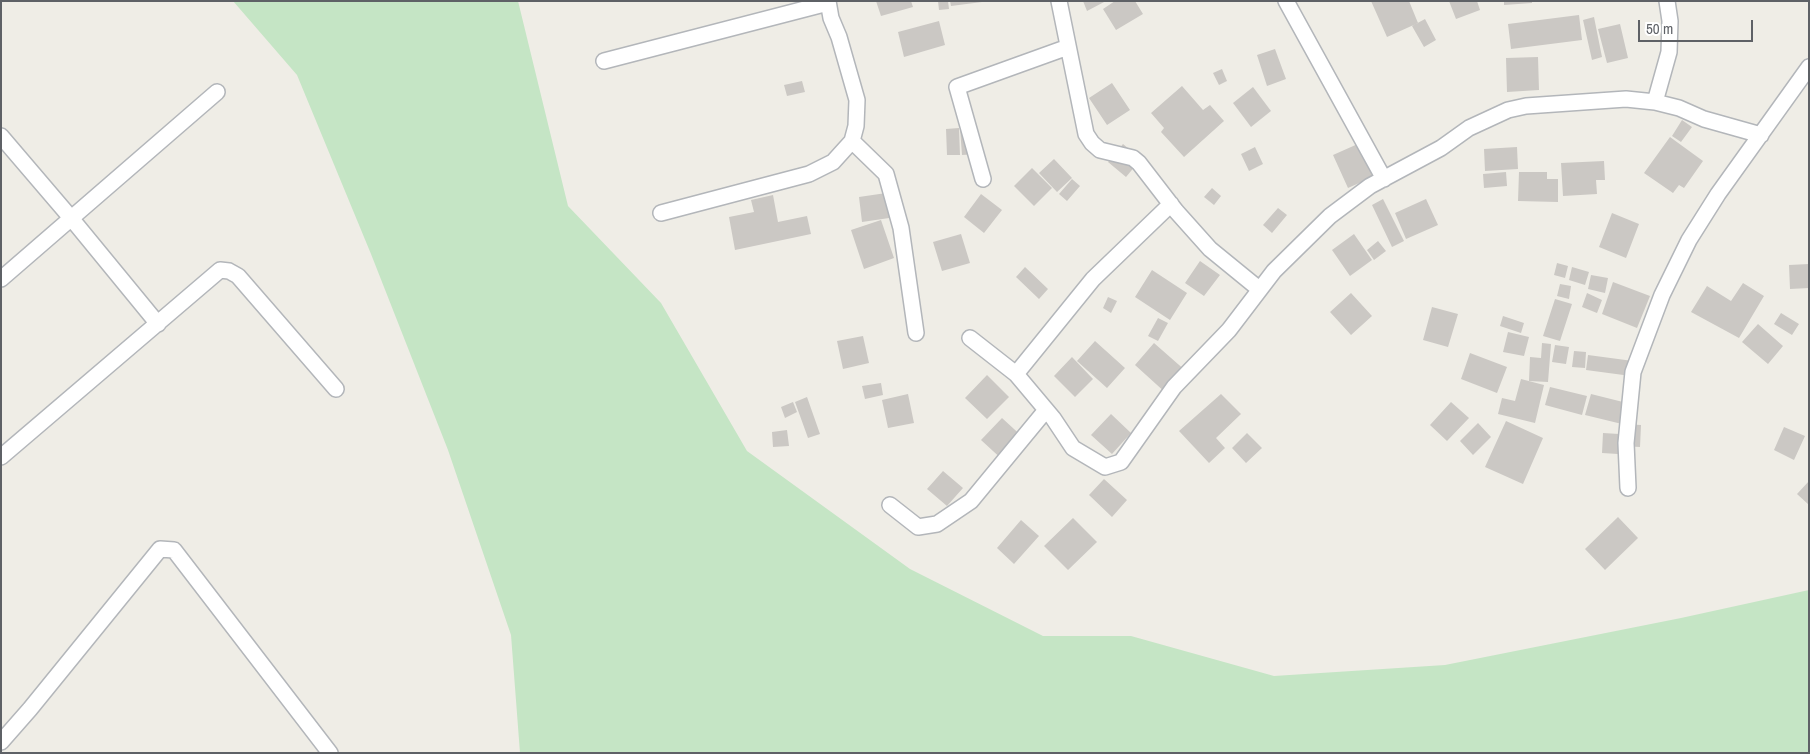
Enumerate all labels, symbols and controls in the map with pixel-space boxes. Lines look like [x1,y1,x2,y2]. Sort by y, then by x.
scale bar [1640,10,1755,42]
text: 50 m [1646,18,1673,39]

